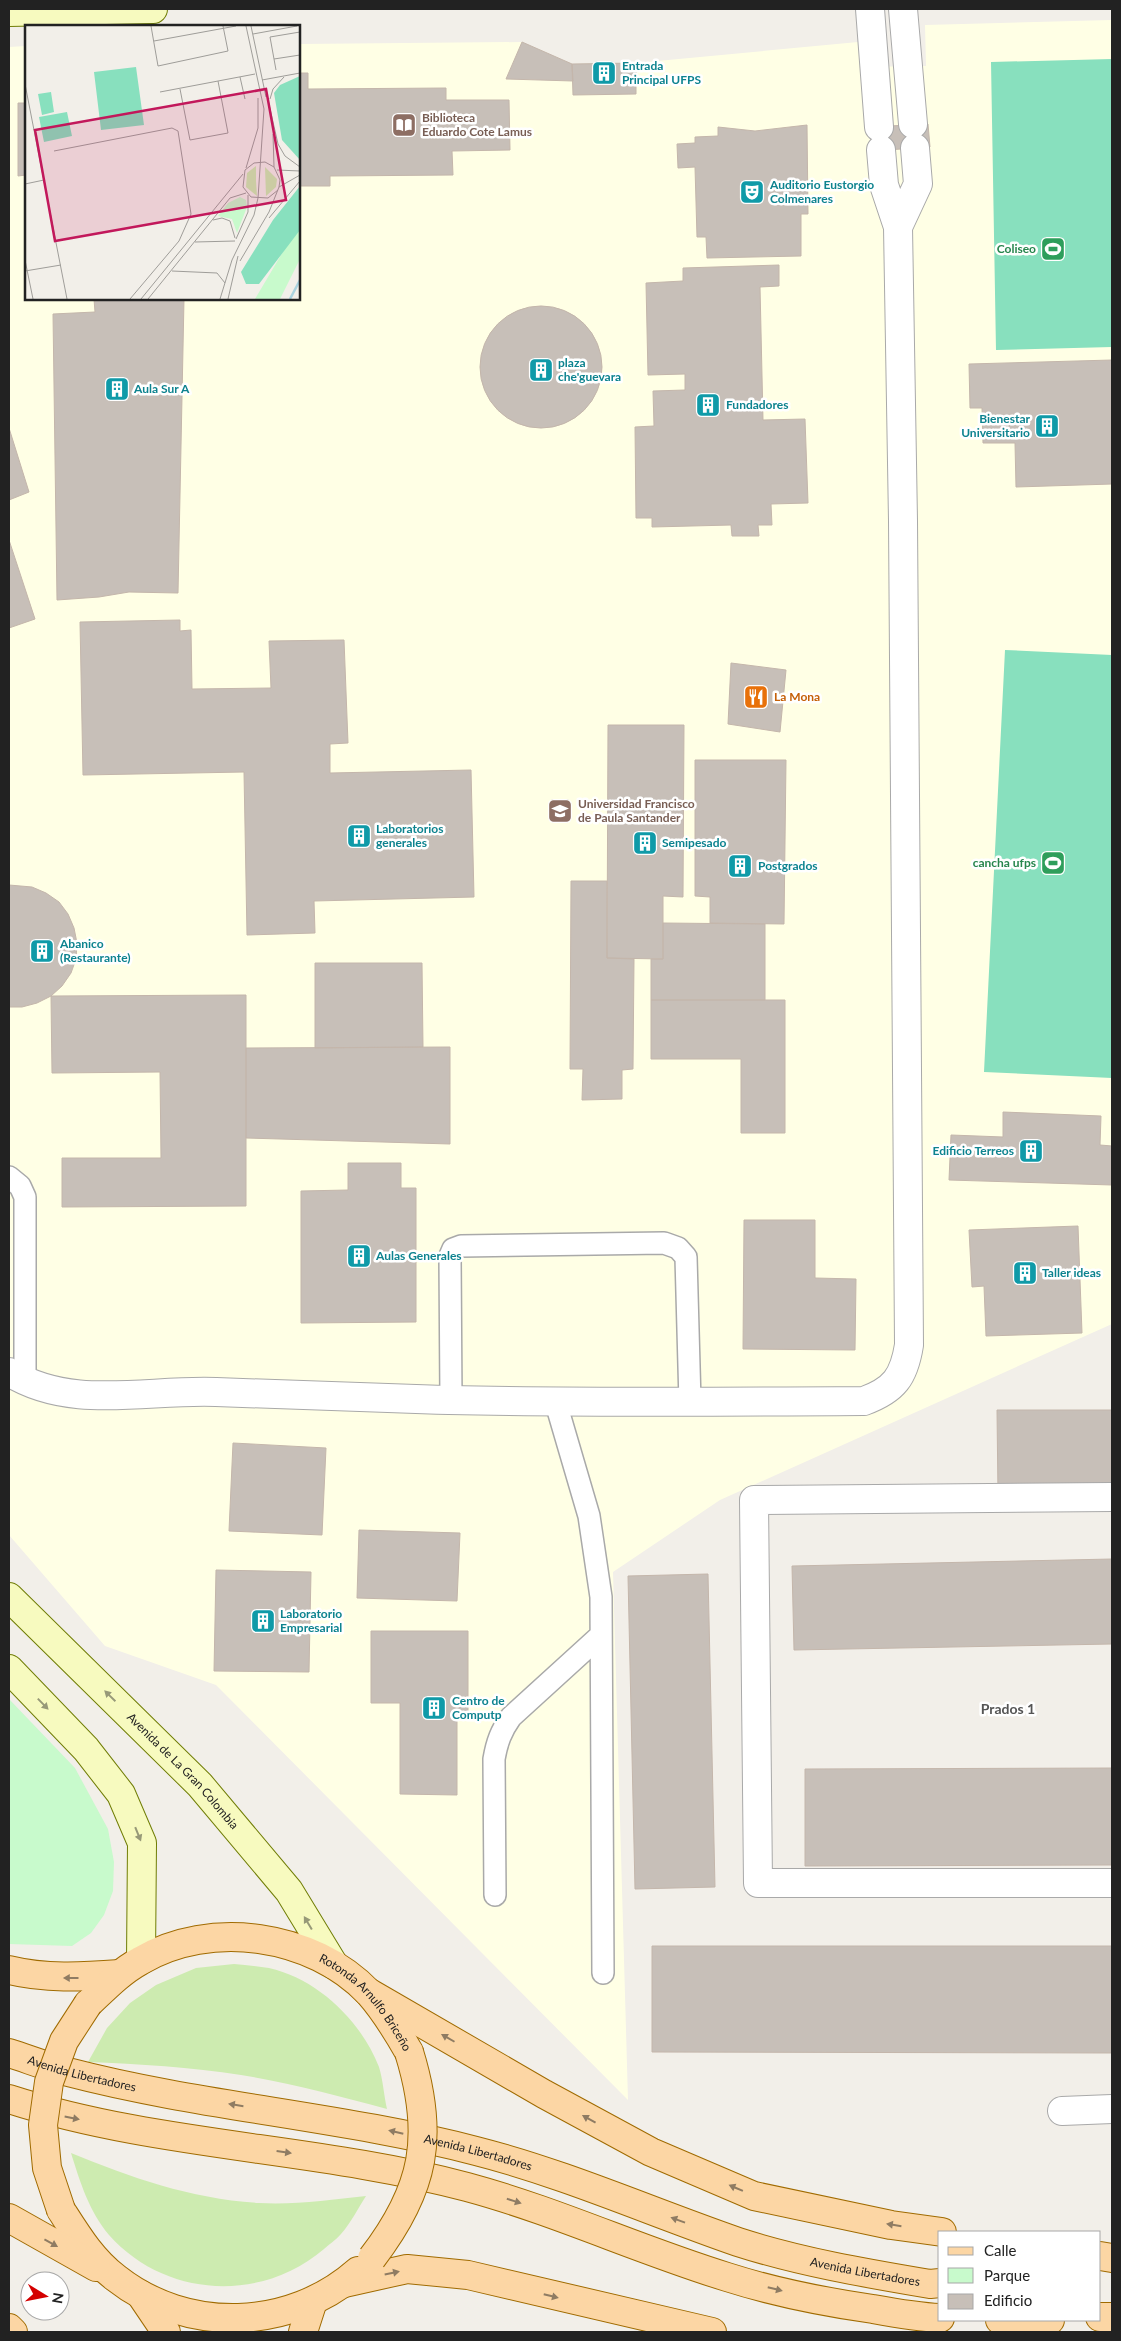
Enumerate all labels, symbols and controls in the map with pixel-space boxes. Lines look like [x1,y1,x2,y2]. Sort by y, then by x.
inset map [25,25,300,300]
place label: Entrada Principal UFPS [622,58,701,87]
building icon: Entrada Principal UFPS [591,60,617,86]
place label: Biblioteca Eduardo Cote Lamus [422,110,532,139]
library icon: Biblioteca Eduardo Cote Lamus [391,112,417,138]
place label: Auditorio Eustorgio Colmenares [769,177,874,206]
theatre icon: Auditorio Eustorgio Colmenares [739,179,765,205]
sports icon: Coliseo [1040,236,1066,262]
place label: Coliseo [997,241,1036,256]
place label: plaza che'guevara [558,355,621,384]
building icon: plaza che'guevara [528,357,554,383]
building icon: Aula Sur A [104,376,130,402]
place label: Aula Sur A [133,381,190,396]
building icon: Fundadores [695,392,721,418]
place label: Fundadores [726,397,789,412]
place label: Bienestar Universitario [961,411,1031,440]
building icon: Bienestar Universitario [1034,413,1060,439]
restaurant icon: La Mona [743,684,769,710]
place label: La Mona [774,689,820,704]
place label: Universidad Francisco de Paula Santander [578,796,695,825]
school or university icon: Universidad Francisco de Paula Santander [547,798,573,824]
place label: Laboratorios generales [376,821,443,850]
building icon: Laboratorios generales [346,823,372,849]
building icon: Semipesado [632,830,658,856]
place label: Semipesado [662,835,726,850]
sports icon: cancha ufps [1040,850,1066,876]
building icon: Postgrados [727,853,753,879]
place label: cancha ufps [973,855,1036,870]
place label: Postgrados [758,858,818,873]
place label: Abanico (Restaurante) [59,936,131,965]
building icon: Abanico (Restaurante) [29,938,55,964]
building icon: Edificio Terreos [1018,1138,1044,1164]
place label: Edificio Terreos [932,1143,1014,1158]
building icon: Aulas Generales [346,1243,372,1269]
place label: Aulas Generales [375,1248,462,1263]
building icon: Taller ideas [1012,1260,1038,1286]
place label: Taller ideas [1042,1265,1101,1280]
place label: Laboratorio Empresarial [280,1606,342,1635]
building icon: Laboratorio Empresarial [250,1608,276,1634]
one-way arrow [104,1690,116,1702]
place label: Centro de Computp [452,1693,505,1722]
building icon: Centro de Computp [421,1695,447,1721]
one-way arrow [37,1698,49,1710]
district label: Prados 1 [981,1700,1035,1717]
street label: Avenida de La Gran Colombia [124,1709,242,1832]
one-way arrow [134,1826,142,1841]
one-way arrow [304,1917,313,1930]
street label: Rotonda Arnulfo Briceño [317,1950,415,2054]
one-way arrow [63,1974,79,1982]
one-way arrow [441,2034,454,2043]
street label: Avenida Libertadores [26,2052,138,2095]
one-way arrow [228,2100,244,2108]
one-way arrow [65,2114,81,2122]
one-way arrow [582,2114,596,2123]
one-way arrow [389,2128,404,2136]
street label: Avenida Libertadores [423,2131,534,2174]
one-way arrow [277,2149,293,2157]
one-way arrow [728,2184,743,2192]
one-way arrow [507,2198,522,2206]
one-way arrow [670,2216,685,2224]
one-way arrow [885,2221,901,2229]
legend [938,2231,1101,2321]
one-way arrow [43,2239,58,2247]
text: Calle [984,2241,1017,2259]
street label: Avenida Libertadores [809,2254,921,2289]
text: Parque [984,2266,1030,2284]
one-way arrow [384,2269,399,2277]
north arrow [20,2271,70,2321]
one-way arrow [767,2285,782,2293]
text: Edificio [984,2291,1032,2309]
text: N [49,2292,68,2305]
one-way arrow [544,2292,559,2300]

